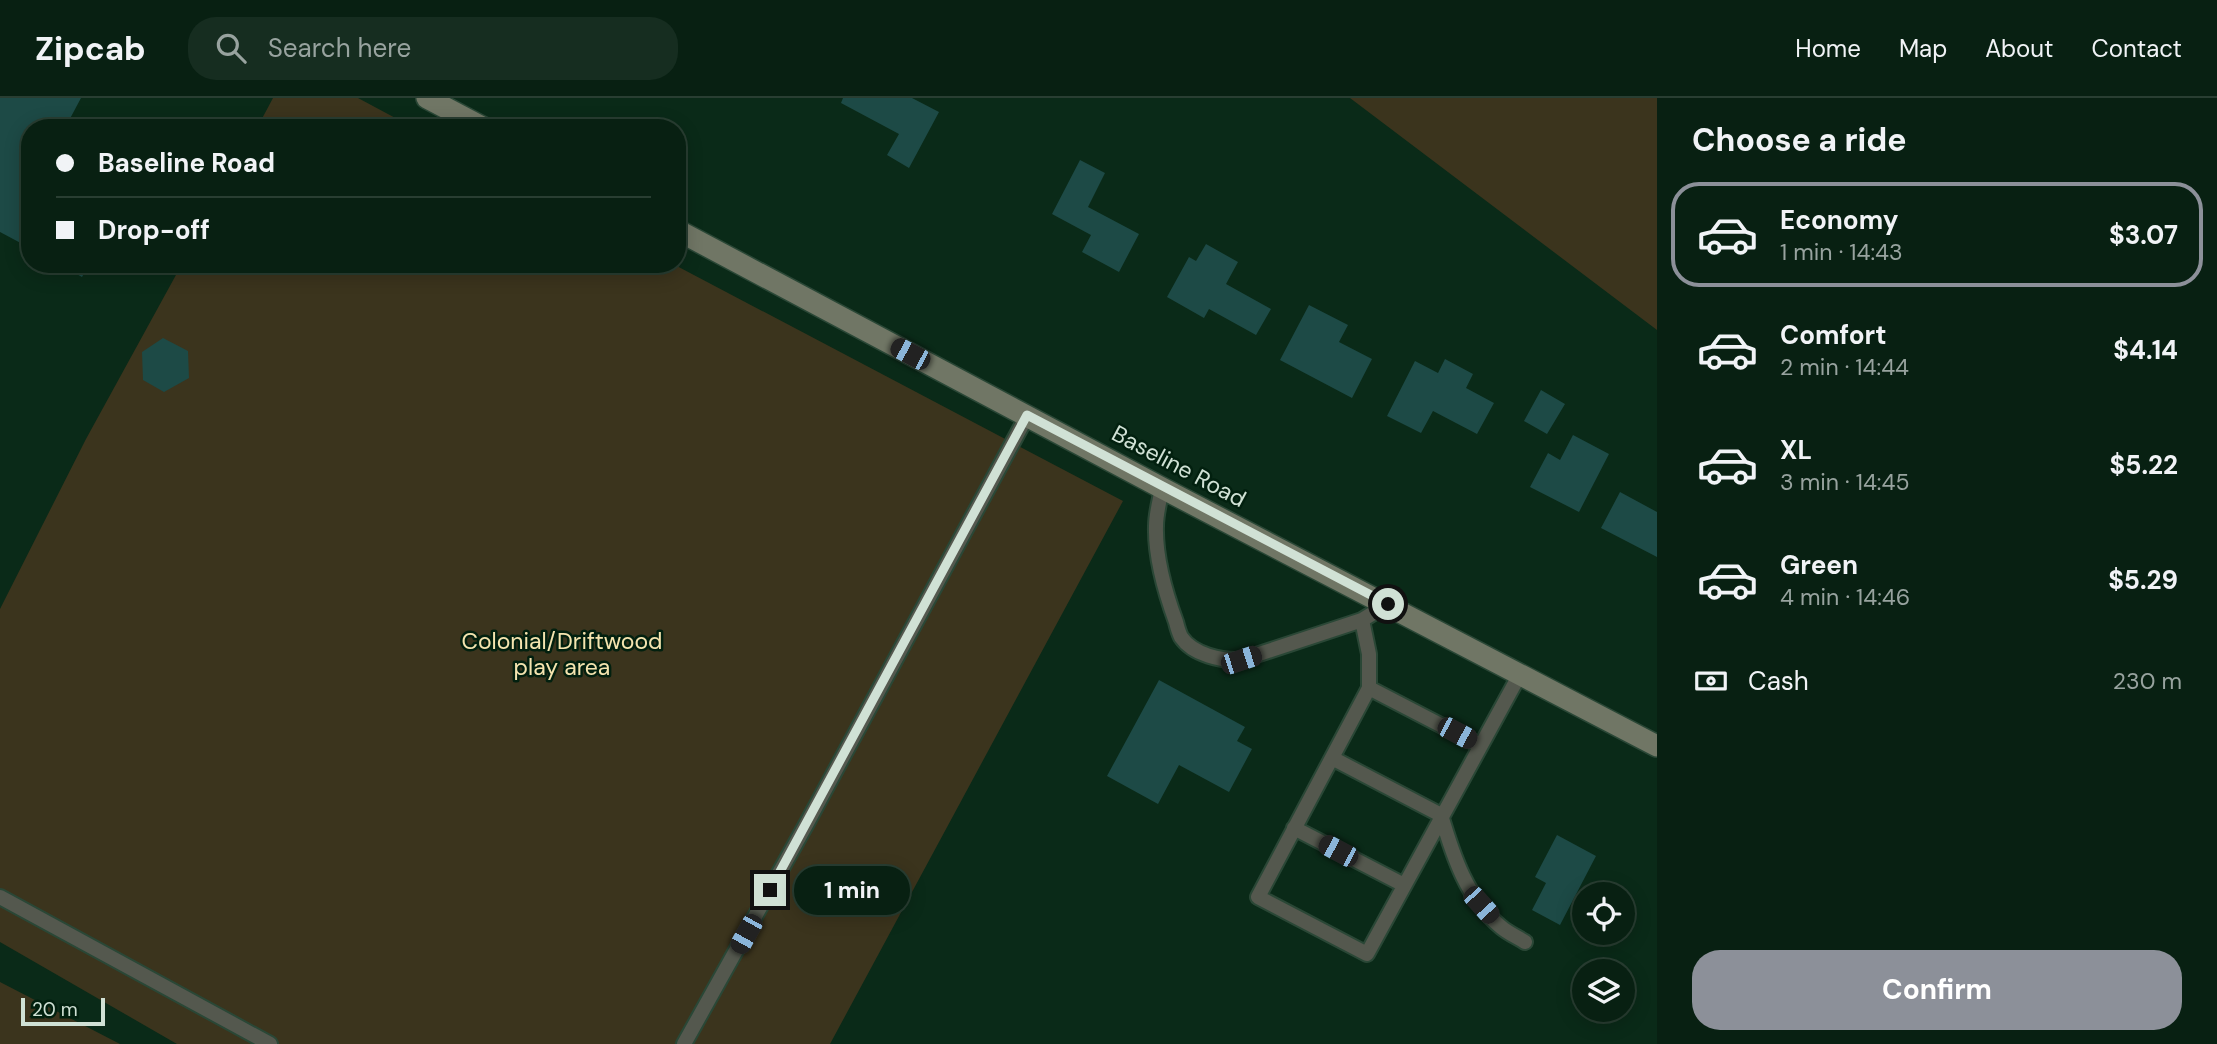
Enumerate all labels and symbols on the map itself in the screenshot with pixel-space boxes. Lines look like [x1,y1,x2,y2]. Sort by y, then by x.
car [887,335,934,373]
street label: Baseline Road [1107,418,1251,514]
route start [1372,588,1404,620]
park label: Colonial/Driftwood play area [461,626,663,682]
car [1218,644,1265,676]
car [1434,714,1481,752]
car [1315,832,1362,870]
callout: 1 min [794,866,910,914]
route end [754,874,786,906]
car [1460,882,1503,928]
car [727,911,766,957]
scale bar [21,995,105,1027]

